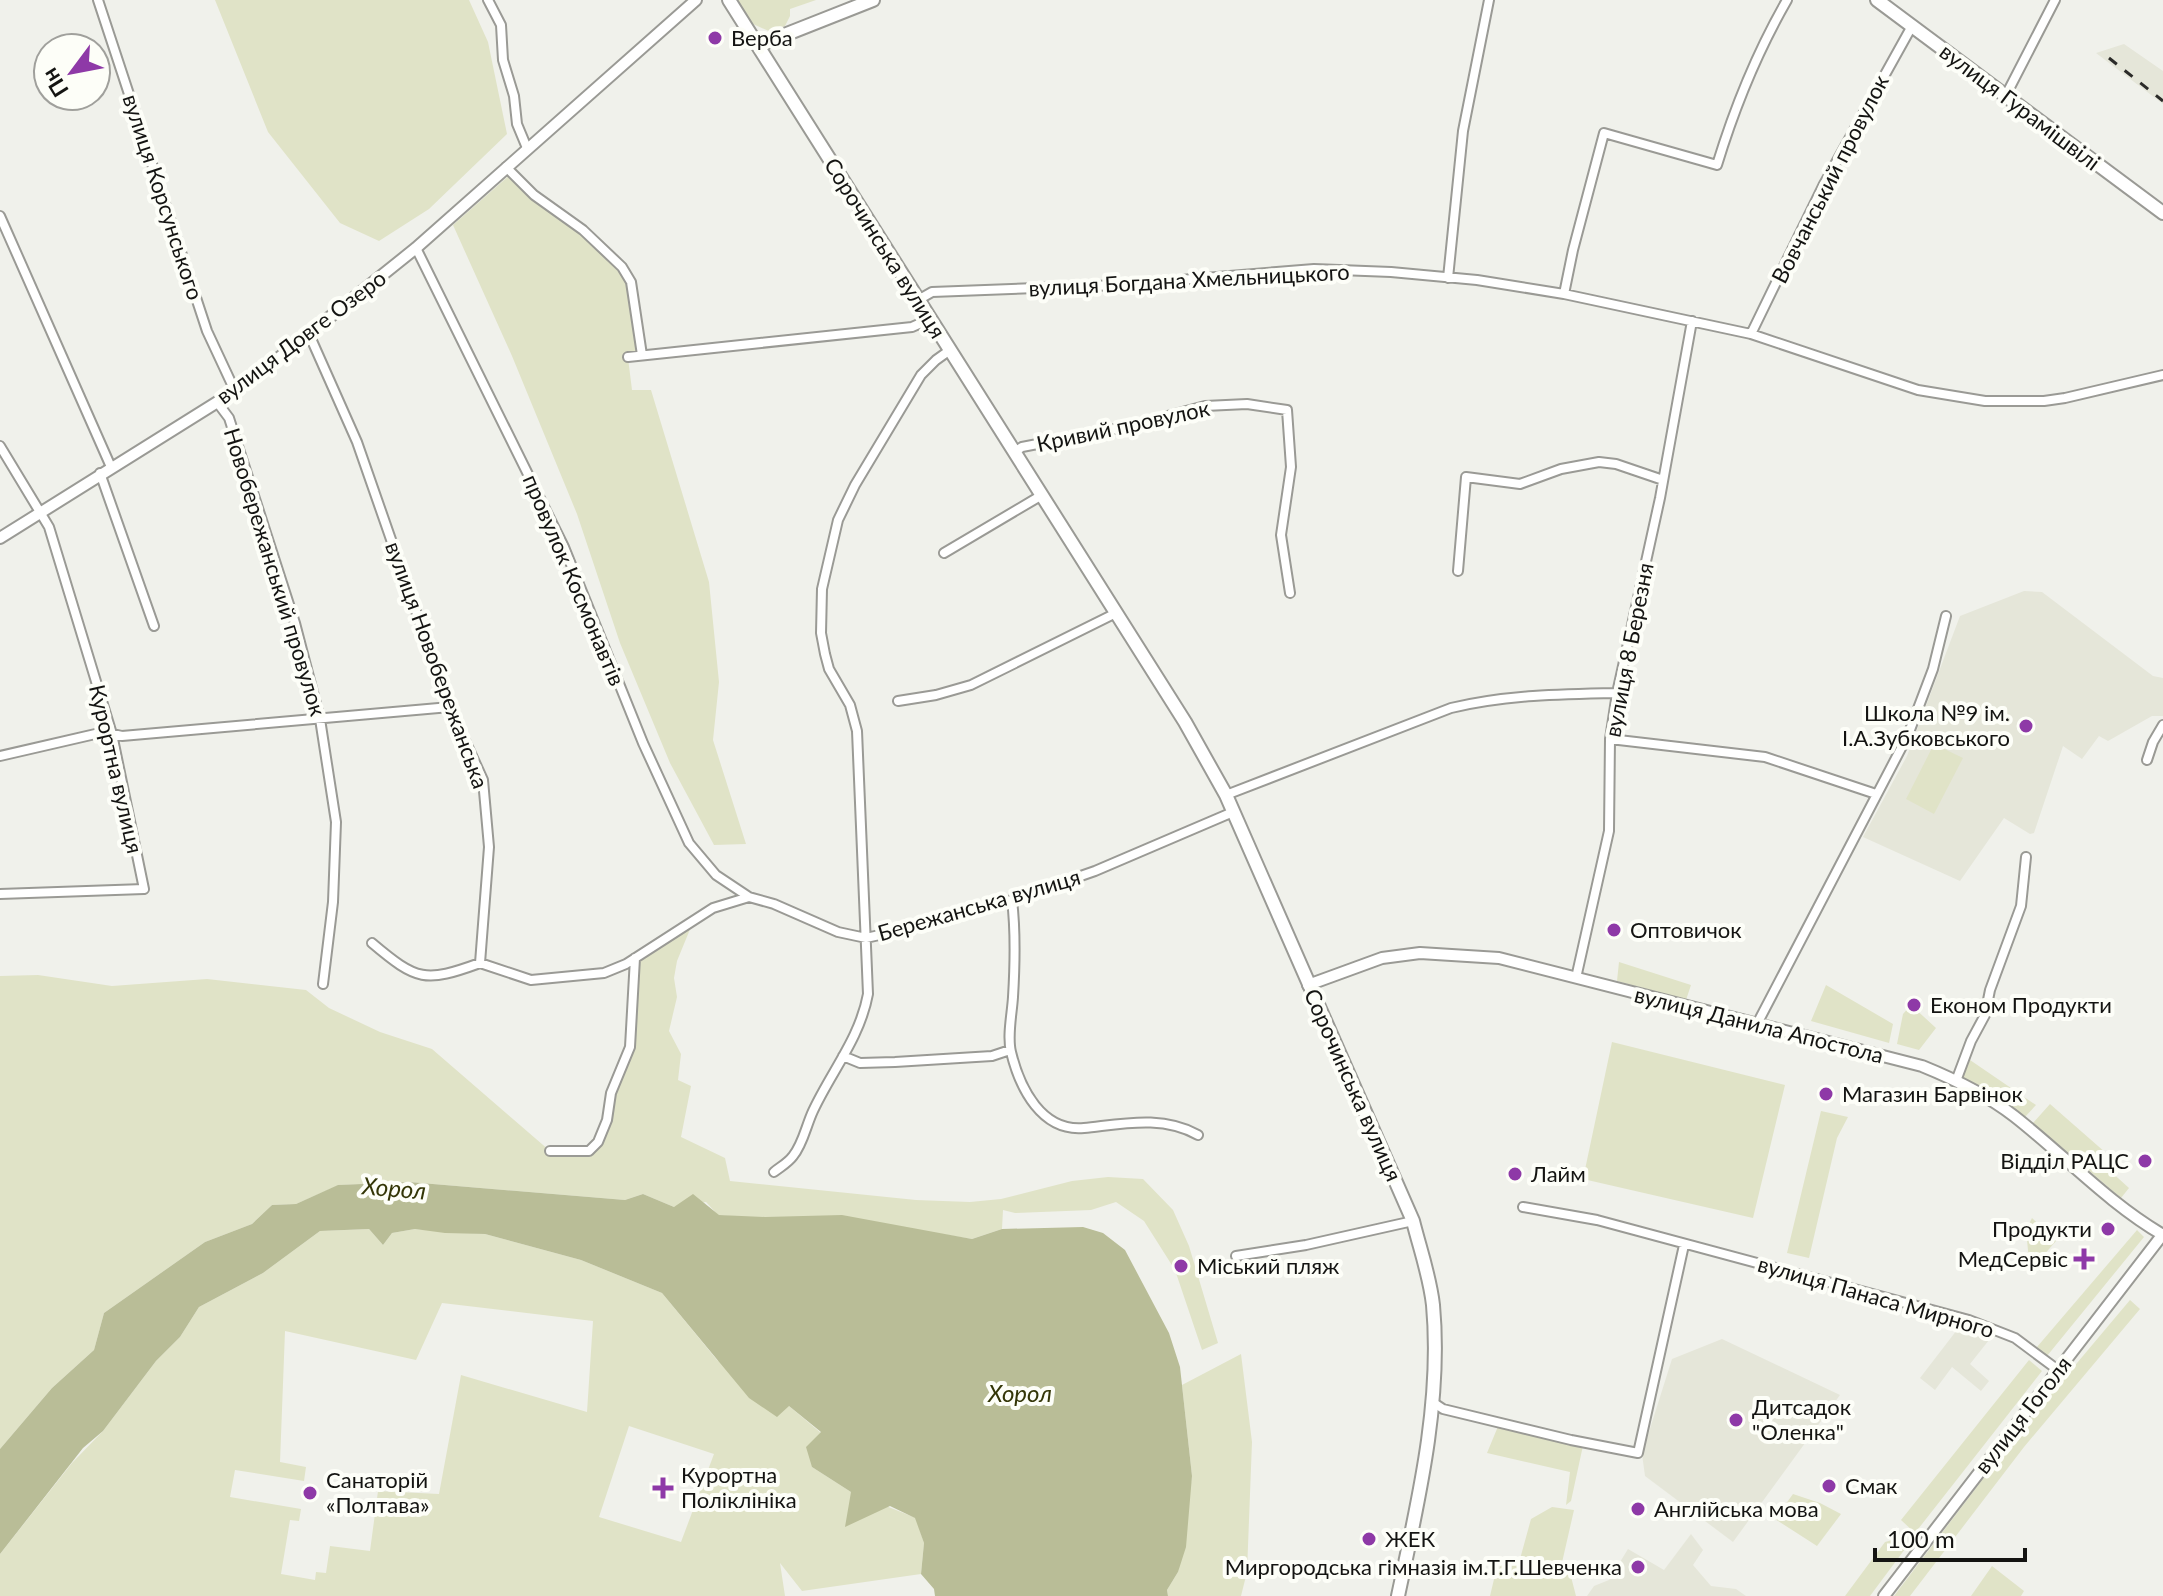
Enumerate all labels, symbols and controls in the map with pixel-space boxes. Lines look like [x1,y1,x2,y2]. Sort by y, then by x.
place label: Верба [731,24,793,51]
marker: Верба [706,29,724,47]
north arrow [32,32,112,112]
street label: вулиця Гурамішвілі [1935,38,2106,176]
text: Пн [36,64,74,102]
street label: Вовчанський провулок [1765,69,1894,288]
street label: вулиця Корсунського [117,91,209,303]
street label: Сорочинська вулиця [819,152,952,343]
street label: вулиця Богдана Хмельницького [1028,258,1350,301]
street label: вулиця Довге Озеро [210,264,391,409]
street label: Кривий провулок [1034,394,1213,457]
street label: Новобережанський провулок [219,425,332,720]
street label: провулок Космонавтів [518,470,631,690]
street label: вулиця Новобережанська [380,538,495,792]
street label: вулиця 8 Березня [1598,561,1659,739]
street label: Курортна вулиця [84,682,149,856]
place label: Школа №9 ім. І.А.Зубковського [1842,699,2010,751]
marker: Школа №9 ім. І.А.Зубковського [2017,717,2035,735]
street label: Бережанська вулиця [875,863,1083,946]
place label: Оптовичок [1630,916,1742,943]
marker: Оптовичок [1605,921,1623,939]
street label: вулиця Данила Апостола [1632,980,1886,1069]
street label: Сорочинська вулиця [1299,984,1408,1185]
place label: Економ Продукти [1930,991,2112,1018]
marker: Економ Продукти [1905,996,1923,1014]
place label: Магазин Барвінок [1842,1080,2023,1107]
marker: Магазин Барвінок [1817,1085,1835,1103]
place label: Відділ РАЦС [2000,1147,2129,1174]
marker: Відділ РАЦС [2136,1152,2154,1170]
place label: Лайм [1530,1160,1586,1187]
marker: Лайм [1506,1165,1524,1183]
water label: Хорол [360,1170,427,1205]
place label: Продукти [1992,1215,2092,1242]
marker: Продукти [2099,1220,2117,1238]
place label: МедСервіс [1958,1245,2068,1272]
street label: вулиця Панаса Мирного [1755,1250,1997,1343]
marker: МедСервіс [2075,1250,2093,1268]
place label: Міський пляж [1197,1252,1340,1279]
marker: Міський пляж [1172,1257,1190,1275]
street label: вулиця Гоголя [1969,1351,2077,1479]
water label: Хорол [987,1378,1052,1407]
place label: Дитсадок "Оленка" [1752,1393,1852,1445]
marker: Дитсадок "Оленка" [1727,1411,1745,1429]
place label: Курортна Поліклініка [681,1461,797,1513]
place label: Санаторій «Полтава» [326,1466,430,1518]
place label: Смак [1845,1472,1898,1499]
marker: Курортна Поліклініка [652,1477,674,1499]
marker: Смак [1820,1477,1838,1495]
marker: Санаторій «Полтава» [301,1484,319,1502]
place label: Англійська мова [1654,1495,1819,1522]
marker: Англійська мова [1629,1500,1647,1518]
scale bar [1875,1512,2025,1562]
text: 100 m [1887,1524,1955,1553]
place label: ЖЕК [1385,1525,1436,1552]
marker: ЖЕК [1360,1530,1378,1548]
place label: Миргородська гімназія ім.Т.Г.Шевченка [1225,1553,1622,1580]
marker: Миргородська гімназія ім.Т.Г.Шевченка [1629,1558,1647,1576]

